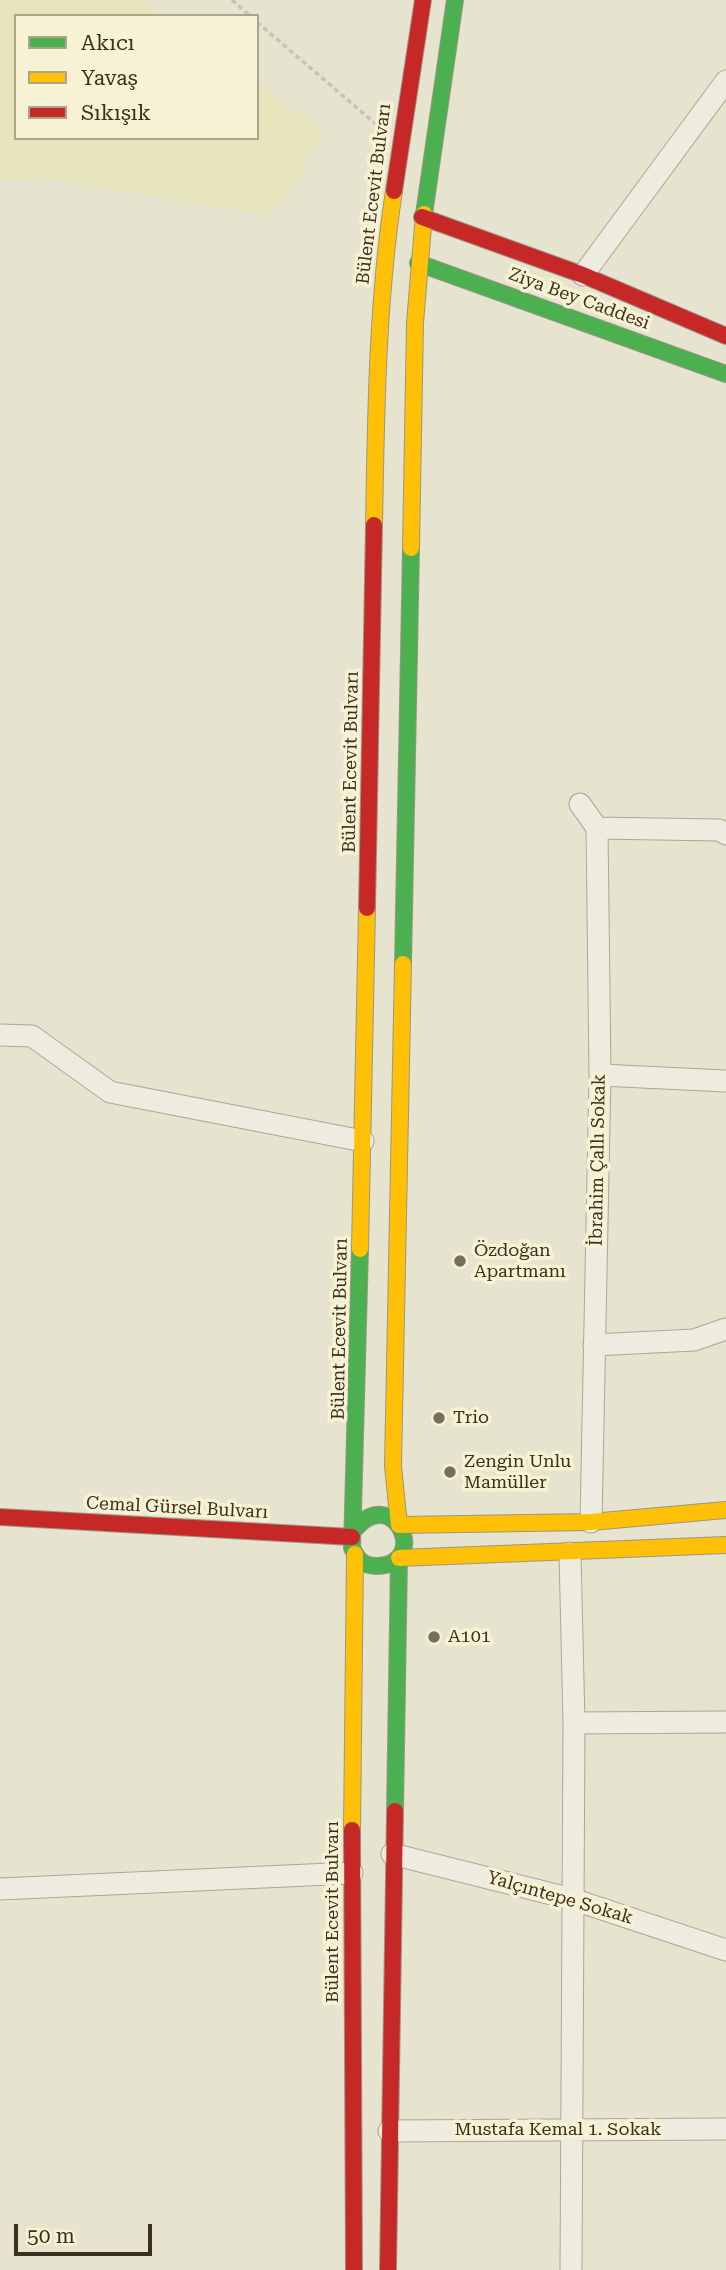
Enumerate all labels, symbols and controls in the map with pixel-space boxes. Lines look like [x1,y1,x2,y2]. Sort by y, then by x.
legend [14,14,259,140]
text: Akıcı [81,31,134,55]
text: Yavaş [81,66,138,90]
text: Sıkışık [81,101,151,125]
street label: Bülent Ecevit Bulvarı [352,102,396,286]
street label: Ziya Bey Caddesi [506,263,652,335]
street label: Bülent Ecevit Bulvarı [339,671,363,853]
street label: İbrahim Çallı Sokak [586,1074,610,1246]
street label: Bülent Ecevit Bulvarı [328,1238,352,1420]
place label: Özdoğan Apartmanı [474,1240,566,1282]
marker: Özdoğan Apartmanı [452,1253,468,1269]
place label: Trio [453,1407,489,1429]
marker: Trio [431,1410,447,1426]
place label: Zengin Unlu Mamüller [464,1451,571,1494]
marker: Zengin Unlu Mamüller [442,1464,458,1480]
street label: Cemal Gürsel Bulvarı [85,1492,269,1524]
place label: A101 [448,1626,491,1648]
marker: A101 [426,1629,442,1645]
street label: Bülent Ecevit Bulvarı [322,1821,344,2003]
street label: Yalçıntepe Sokak [485,1867,635,1929]
street label: Mustafa Kemal 1. Sokak [455,2119,661,2141]
scale bar [18,2210,156,2254]
text: 50 m [27,2224,75,2248]

